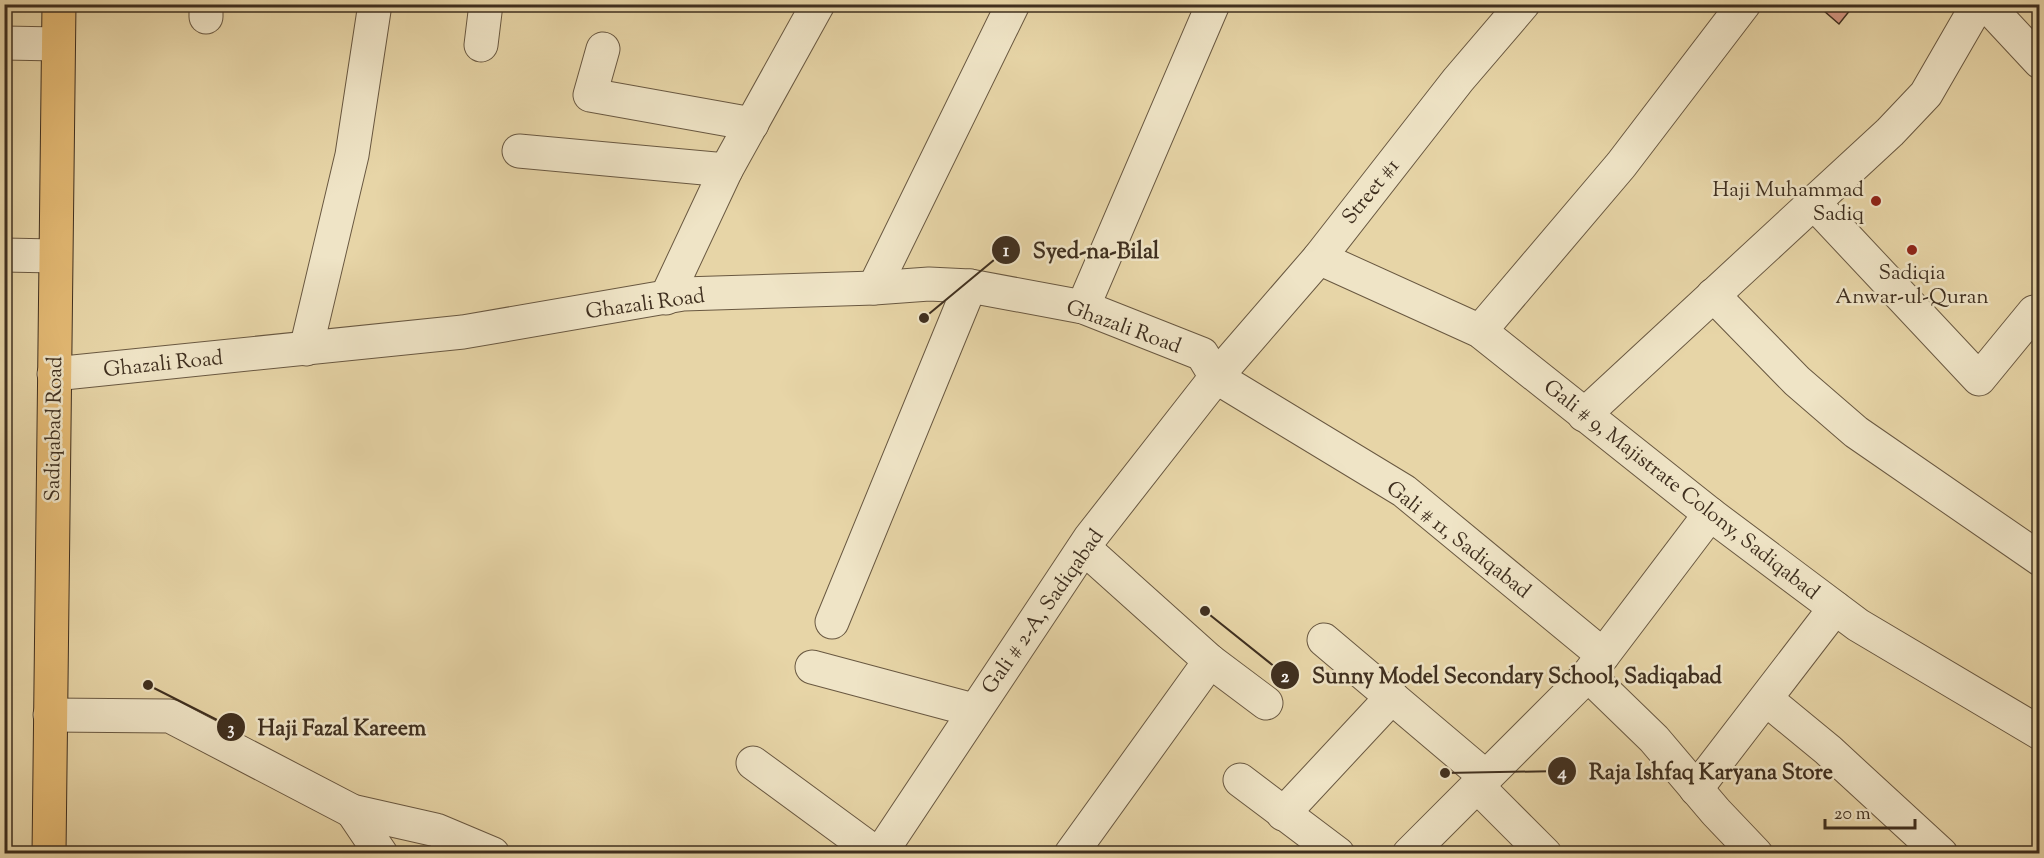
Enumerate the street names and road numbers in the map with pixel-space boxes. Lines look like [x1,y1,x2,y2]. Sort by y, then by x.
street label: Street #1 [1336,153,1407,232]
street label: Ghazali Road [584,282,707,328]
street label: Ghazali Road [1062,293,1185,363]
street label: Ghazali Road [102,344,225,386]
street label: Sadiqabad Road [39,356,71,502]
street label: Gali # 9, Majistrate Colony, Sadiqabad [1536,373,1825,608]
street label: Gali # 11, Sadiqabad [1379,474,1537,607]
street label: Gali # 2-A, Sadiqabad [975,524,1112,701]

